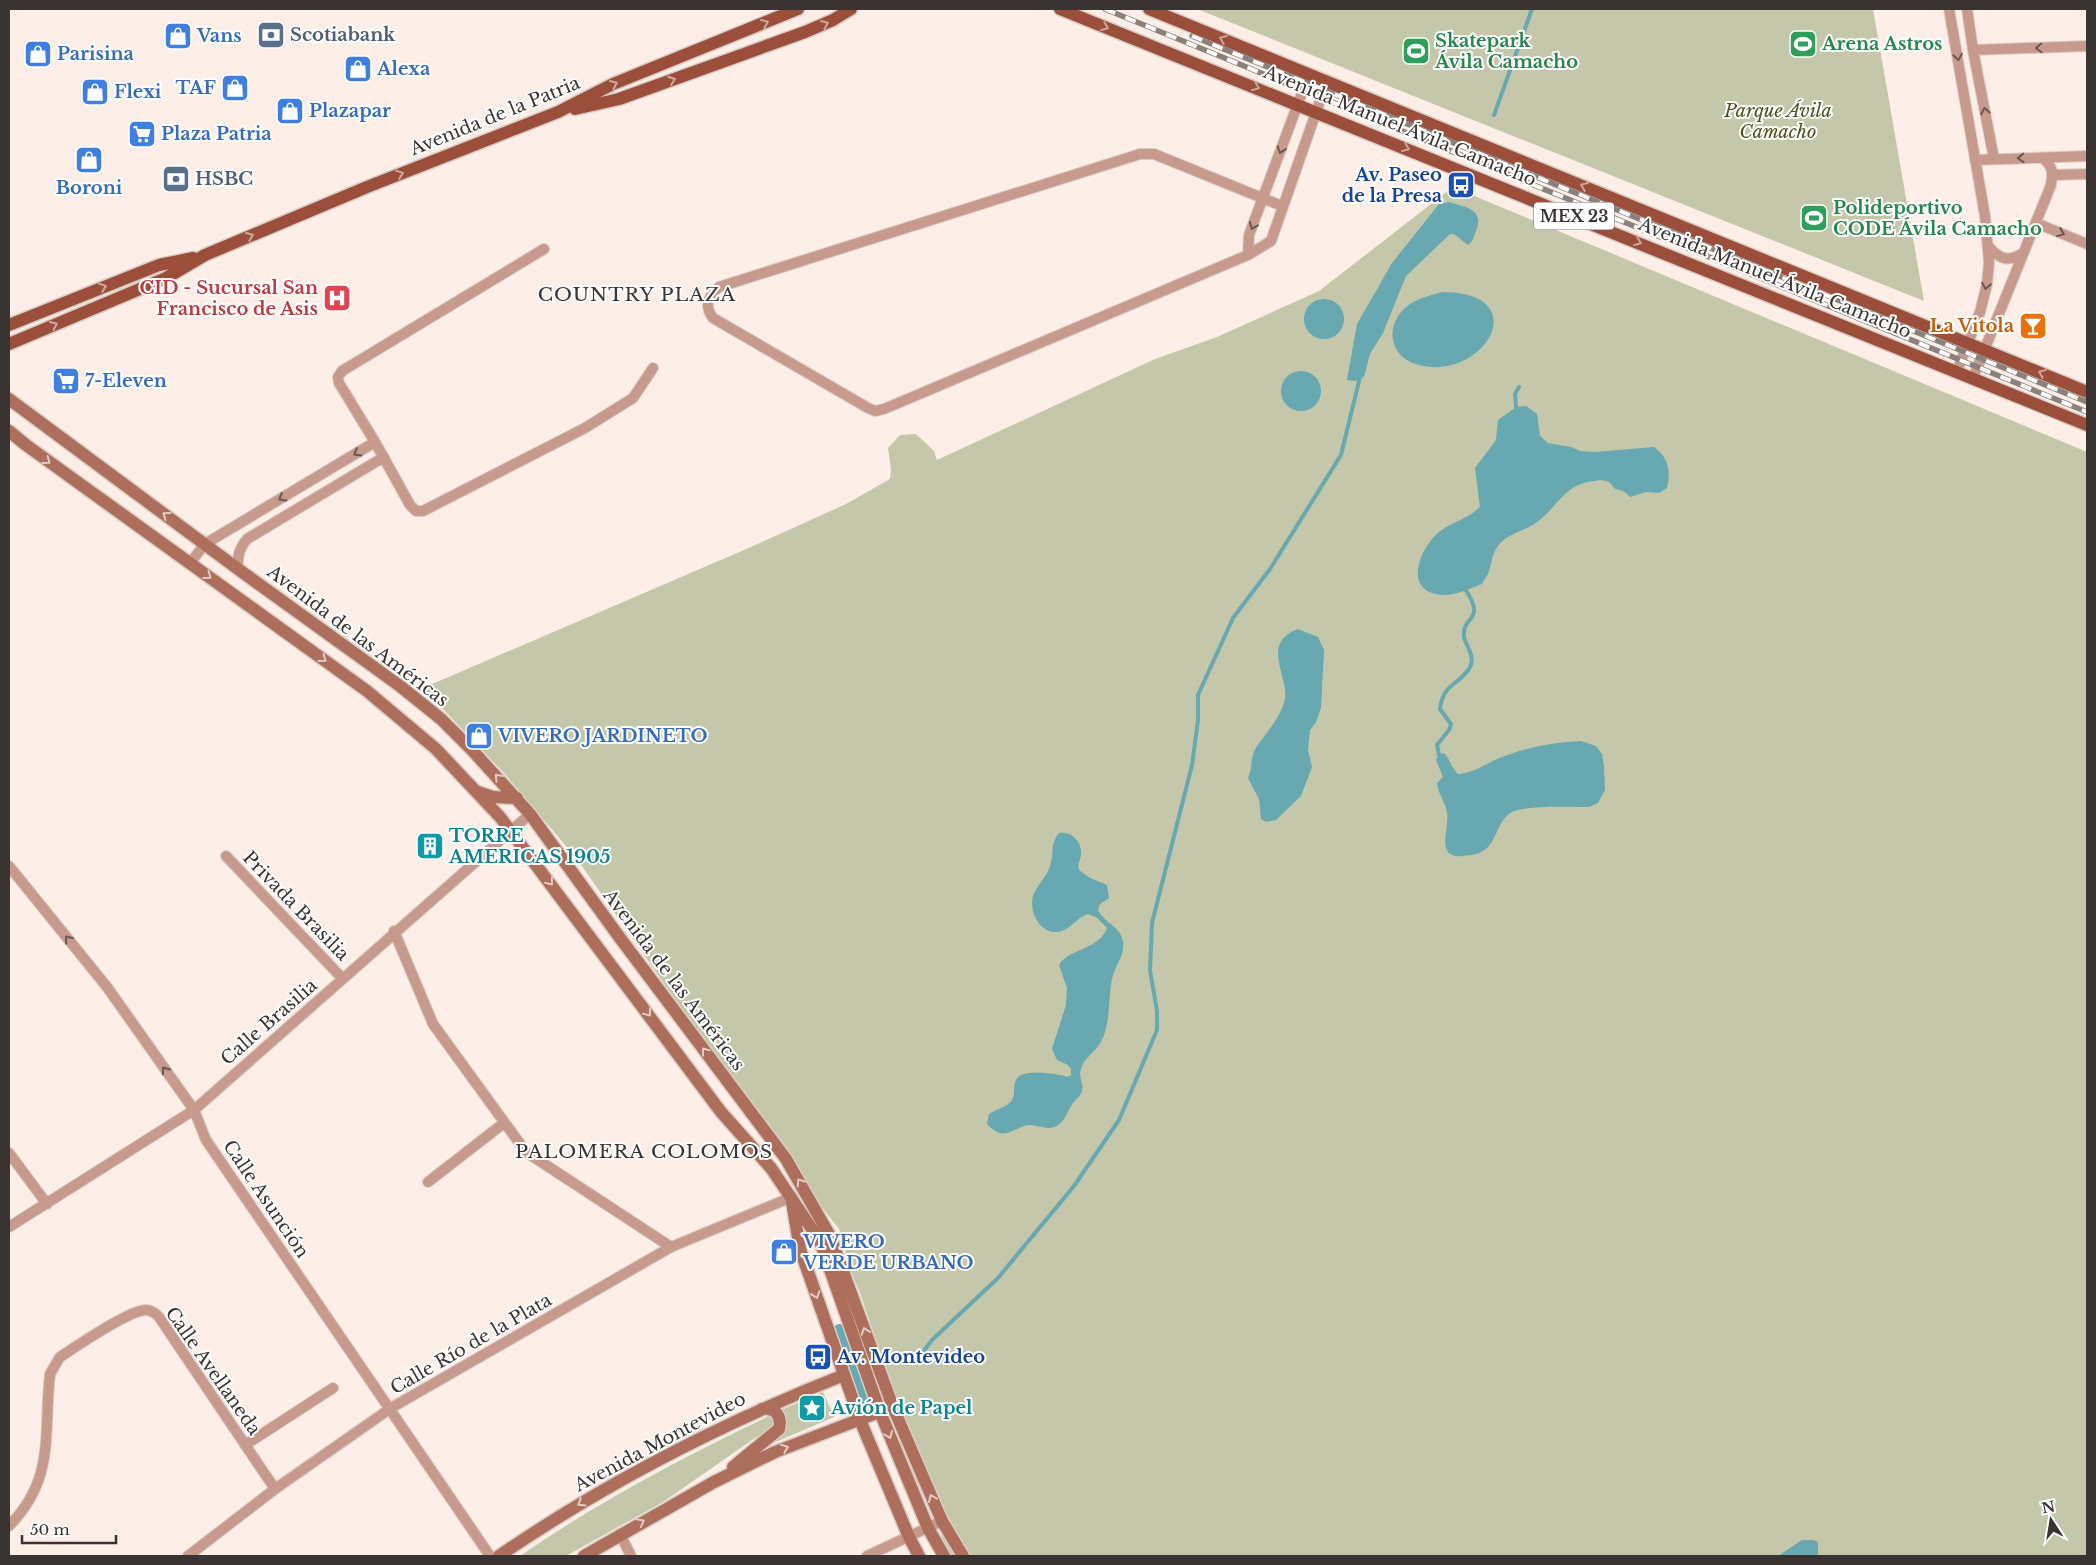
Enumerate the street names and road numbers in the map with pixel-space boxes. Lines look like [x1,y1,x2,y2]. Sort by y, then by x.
street label: Avenida Manuel Ávila Camacho [1259,60,1540,191]
street label: Avenida de la Patria [406,72,583,161]
road number: MEX 23 [1534,202,1614,230]
street label: Avenida Manuel Ávila Camacho [1634,212,1915,343]
street label: Avenida de las Américas [262,560,453,711]
street label: Privada Brasilia [238,847,354,965]
street label: Avenida de las Américas [598,884,749,1075]
street label: Calle Brasilia [216,974,322,1070]
street label: Calle Asunción [218,1136,314,1262]
street label: Calle Río de la Plata [387,1289,555,1399]
street label: Calle Avellaneda [161,1303,265,1439]
street label: Avenida Montevideo [570,1387,749,1497]

